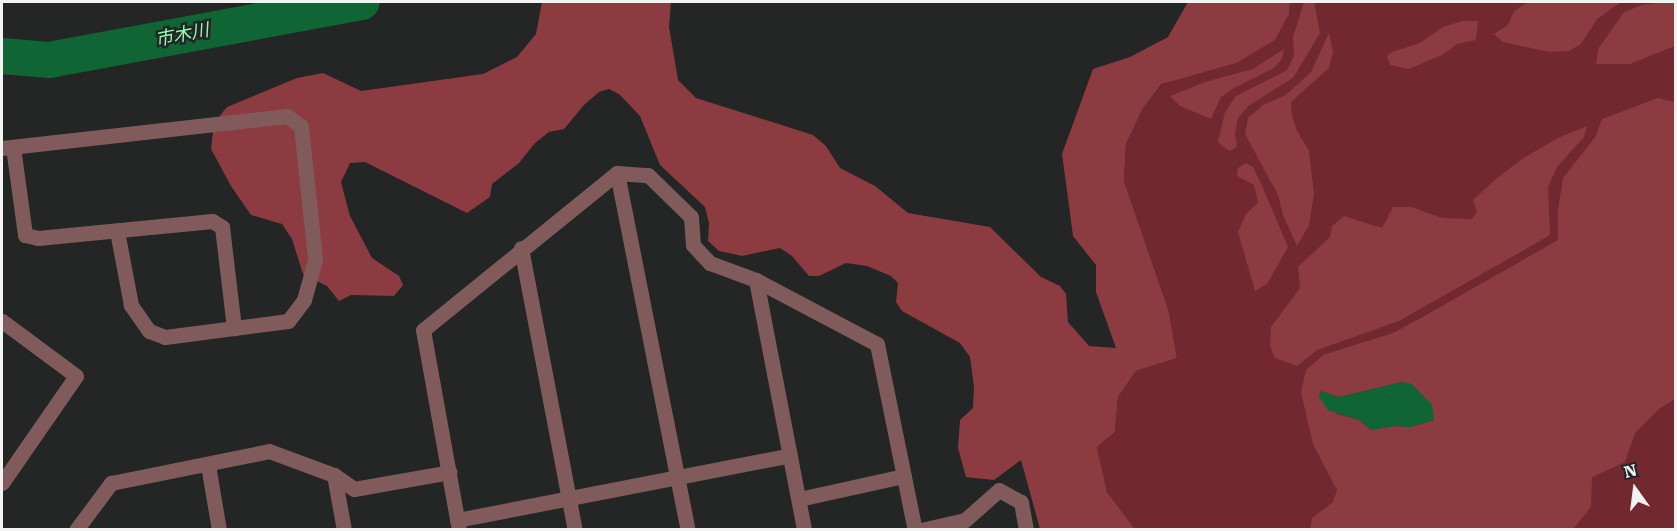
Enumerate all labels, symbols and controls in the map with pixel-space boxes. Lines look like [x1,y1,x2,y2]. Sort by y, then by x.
water label: 市木川 [153,19,211,51]
north arrow [1605,459,1665,519]
text: N [1622,460,1639,482]

